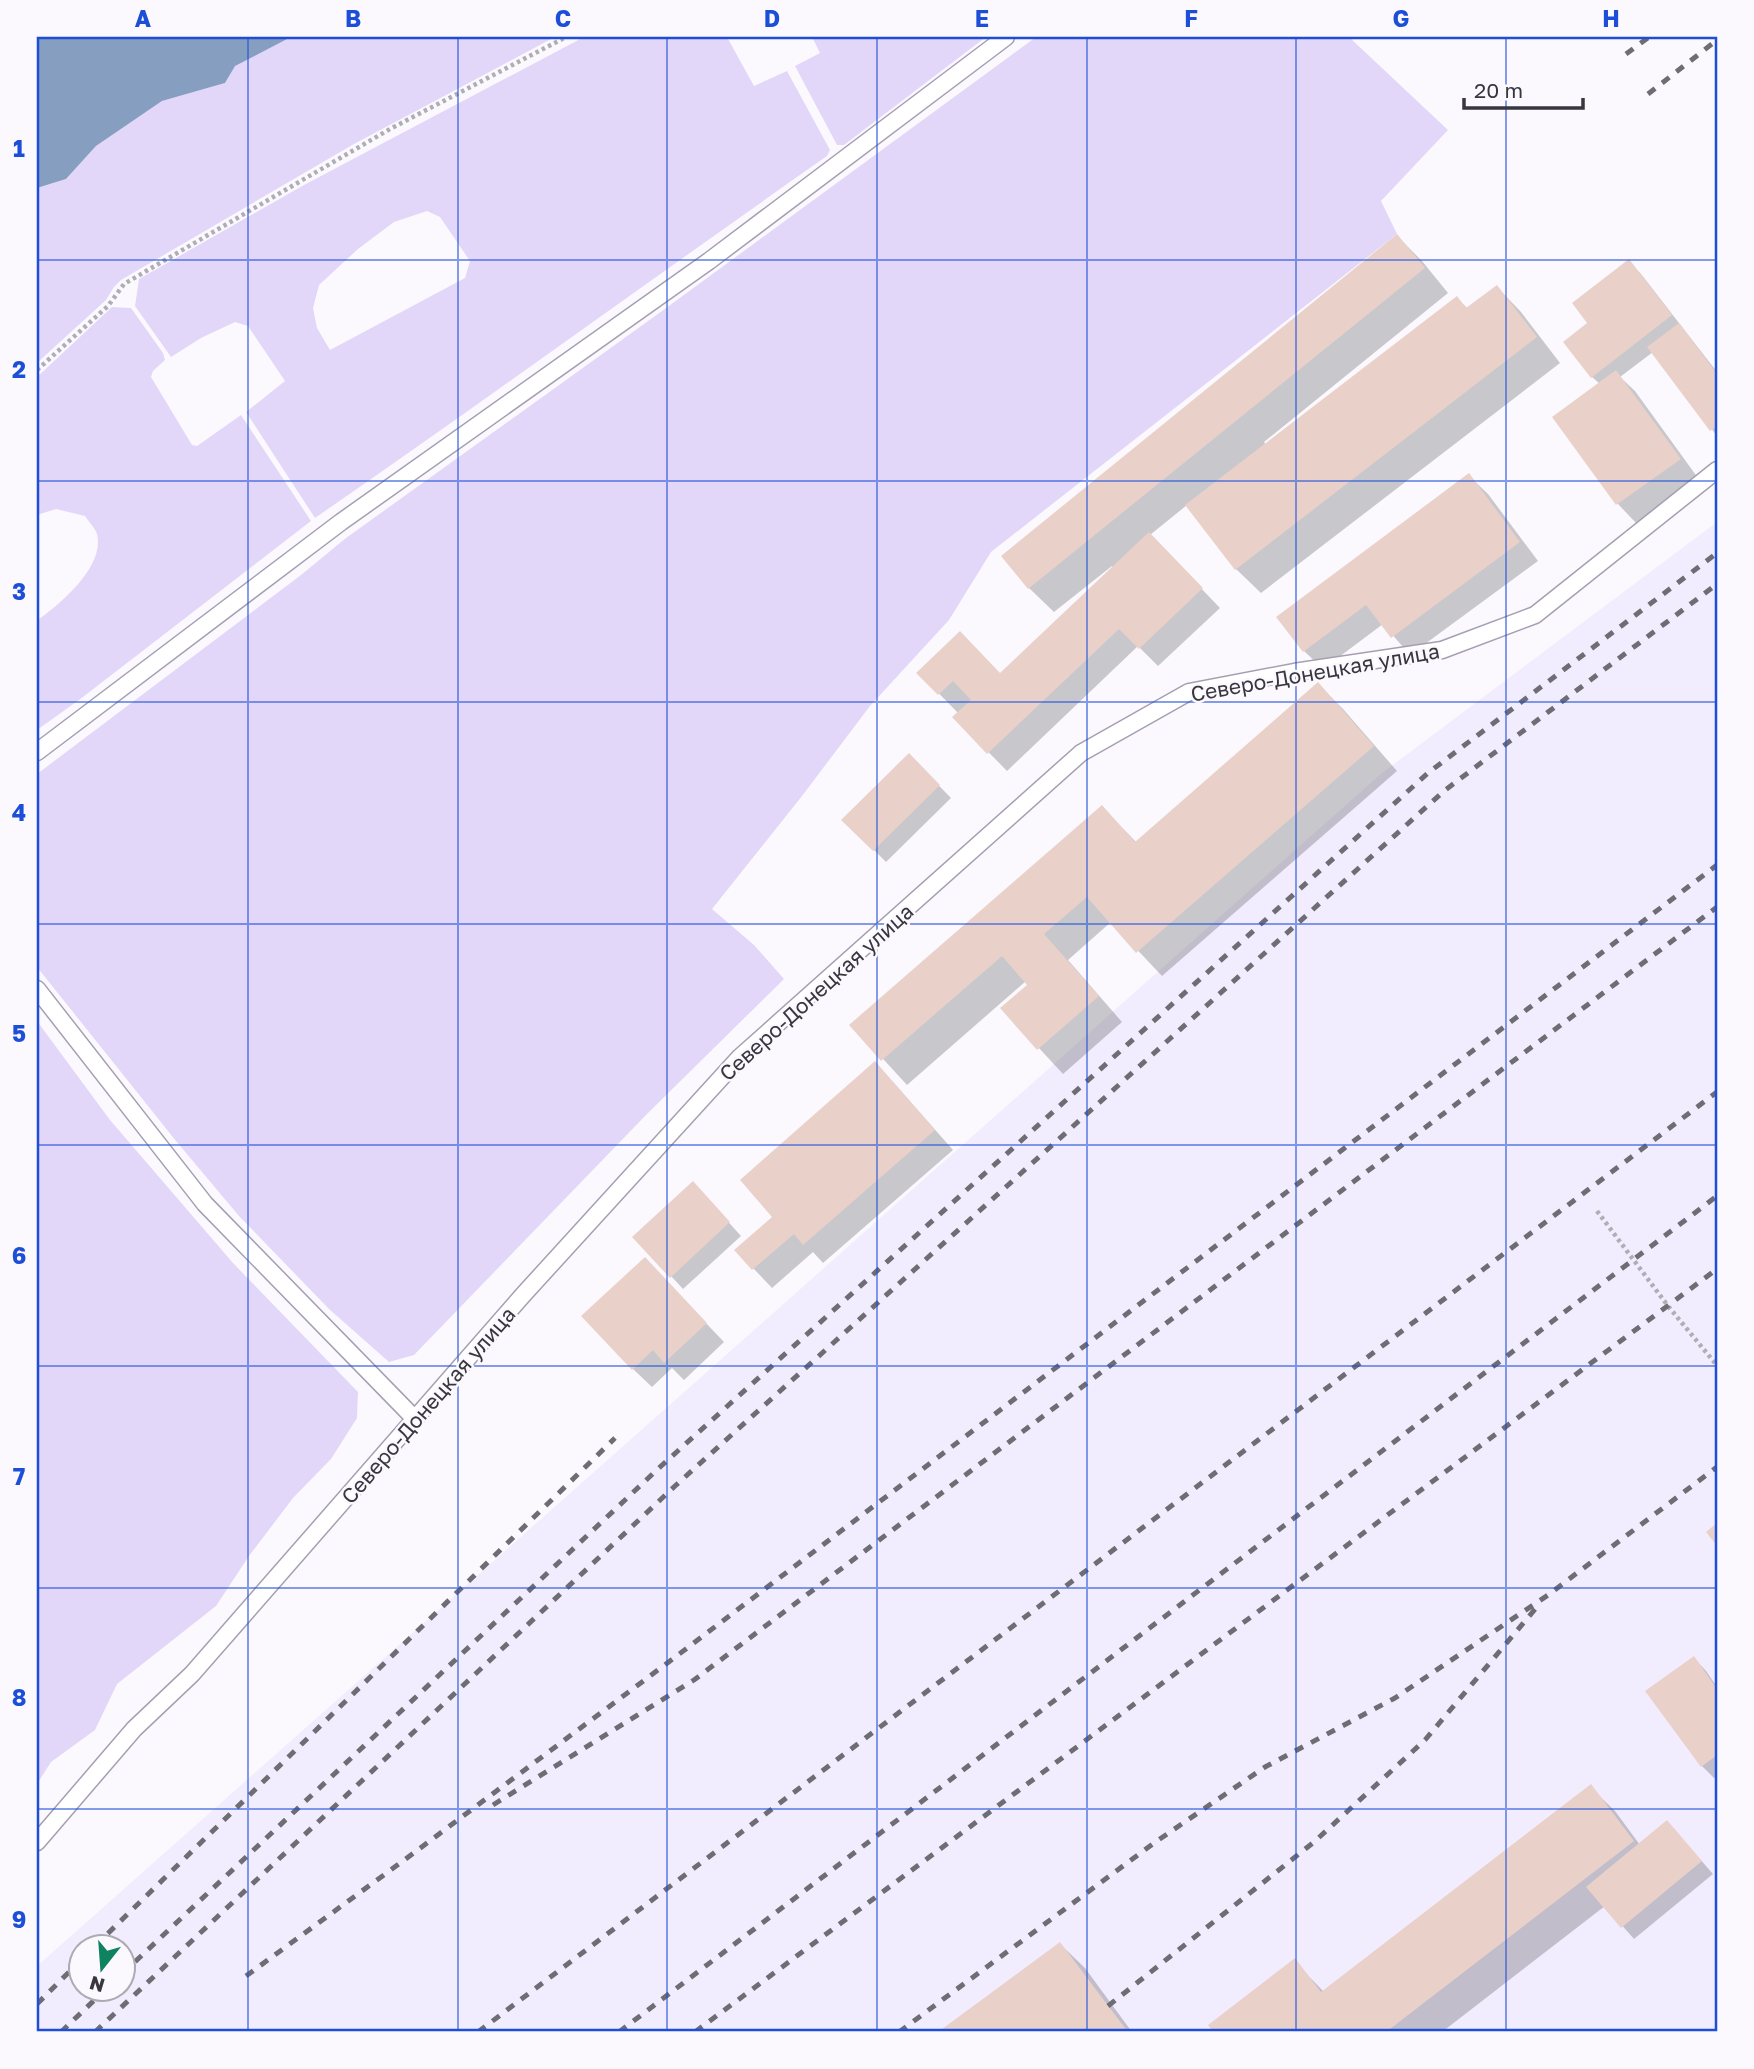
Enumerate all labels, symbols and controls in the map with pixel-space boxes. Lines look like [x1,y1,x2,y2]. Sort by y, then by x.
text: A [135,4,152,32]
text: B [345,4,361,32]
text: C [555,4,571,32]
text: D [764,4,780,32]
text: E [975,4,989,32]
text: F [1184,4,1198,32]
text: G [1393,4,1409,32]
text: H [1602,4,1620,32]
scale bar [1464,66,1582,110]
text: 20 m [1474,77,1523,103]
text: 1 [13,134,25,162]
text: 2 [12,355,26,383]
text: 3 [12,577,26,605]
street label: Северо-Донецкая улица [1189,637,1441,707]
text: 4 [12,798,26,826]
street label: Северо-Донецкая улица [714,898,918,1086]
text: 5 [12,1019,26,1047]
text: 6 [12,1241,26,1269]
street label: Северо-Донецкая улица [335,1301,521,1509]
text: 7 [13,1462,25,1490]
text: 8 [12,1683,26,1711]
text: 9 [12,1905,26,1933]
north arrow [66,1932,136,2002]
text: N [87,1972,107,1998]

